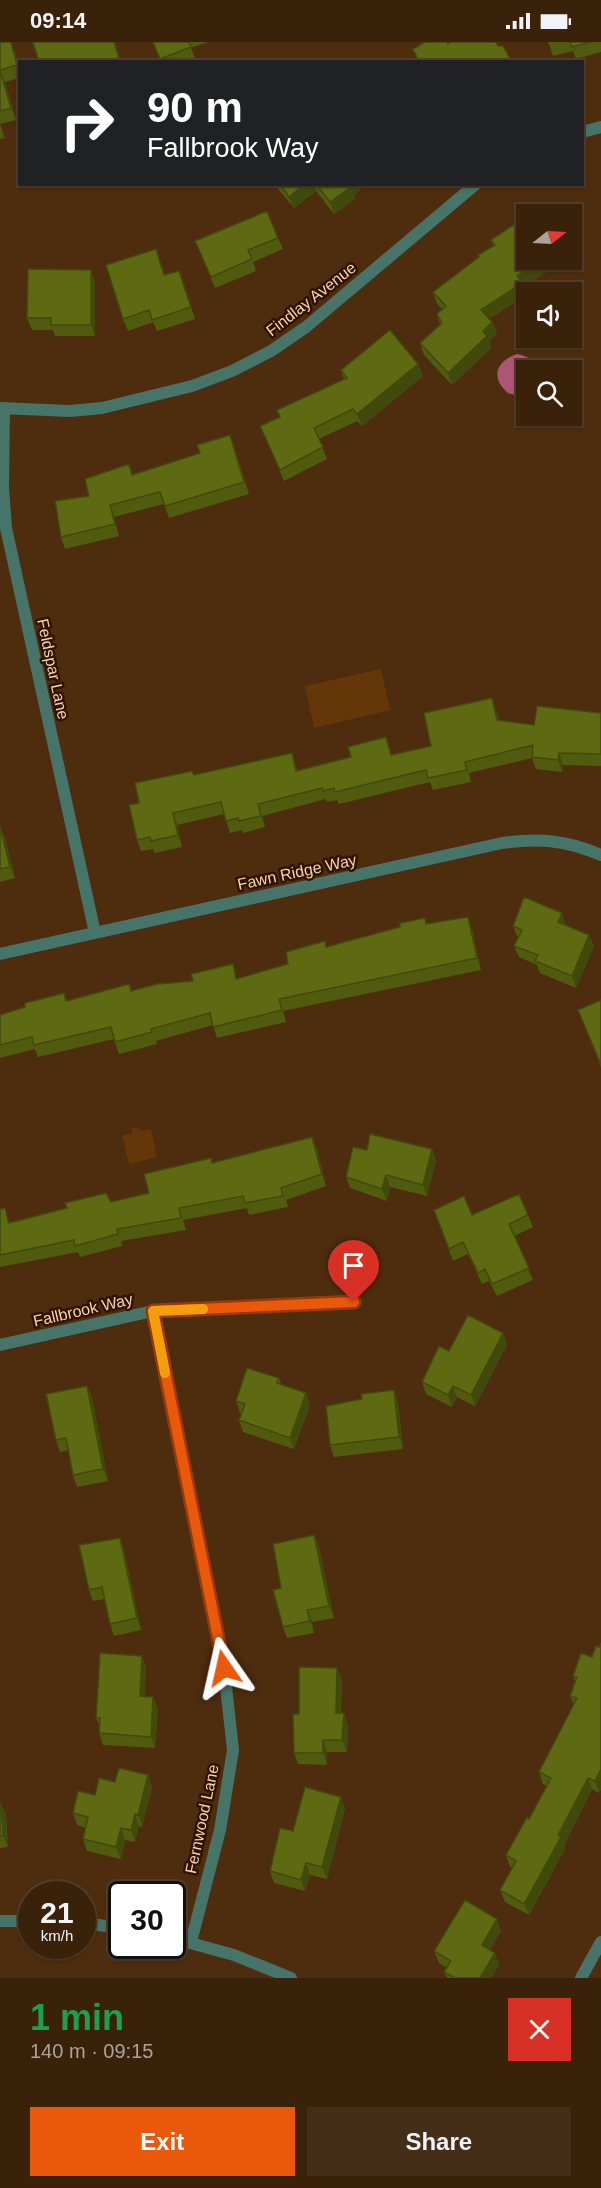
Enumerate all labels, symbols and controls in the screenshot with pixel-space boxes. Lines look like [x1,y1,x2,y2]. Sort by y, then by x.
text: 09:14 [30,8,86,33]
icon: right [48,84,126,162]
text: 90 m [147,84,243,131]
text: Fallbrook Way [147,133,319,163]
north arrow [516,204,582,270]
map controls [516,204,582,426]
street label: Findlay Avenue [263,259,359,339]
button: sound [516,282,582,348]
button: search [516,360,582,426]
street label: Feldspar Lane [34,617,72,721]
street label: Fawn Ridge Way [236,851,358,893]
pin [328,1240,379,1302]
icon: arrive [337,1249,370,1282]
street label: Fallbrook Way [32,1290,134,1330]
position arrow [192,1636,256,1700]
street label: Fernwood Lane [182,1763,222,1875]
speed limit sign: 30 [108,1881,186,1959]
text: 21 [40,1896,74,1929]
text: km/h [41,1927,73,1944]
text: 1 min [30,1997,124,2038]
button: close [508,1998,571,2061]
text: 140 m · 09:15 [30,2040,153,2062]
button: Exit [30,2107,295,2176]
button: Share [307,2107,571,2176]

